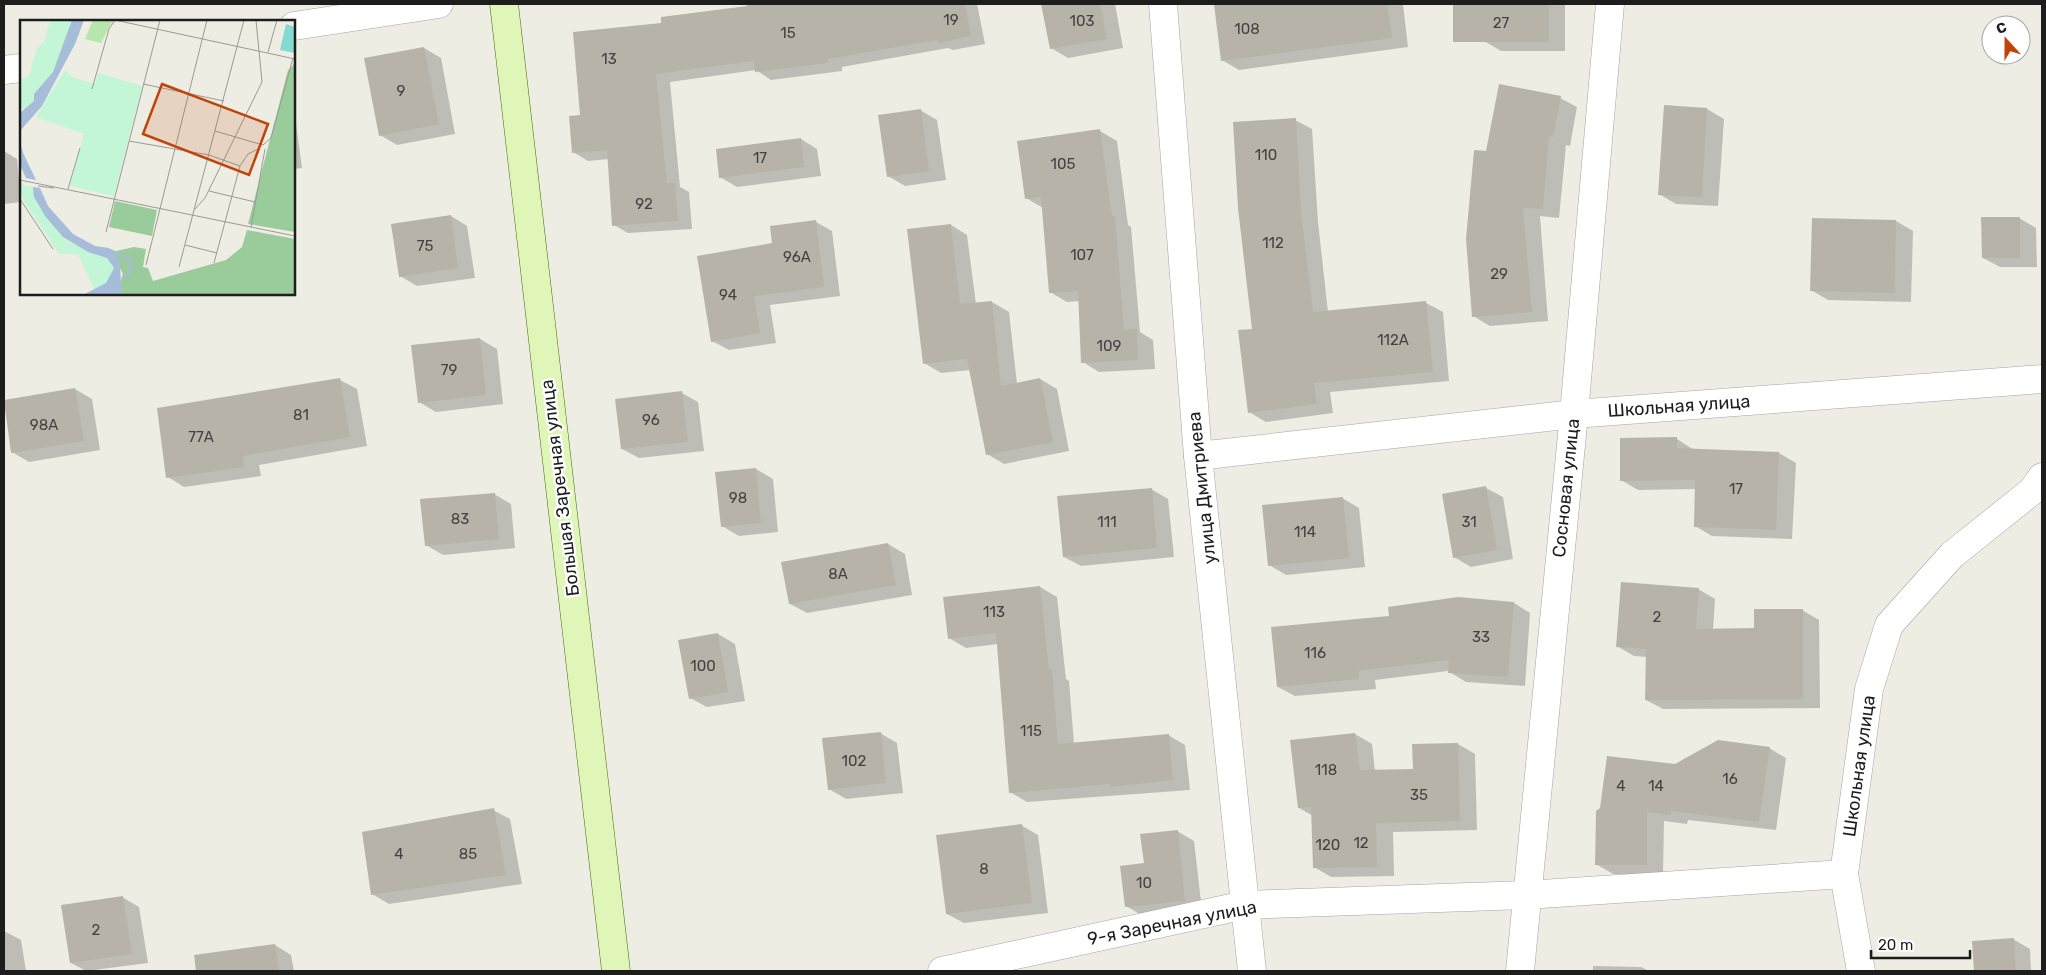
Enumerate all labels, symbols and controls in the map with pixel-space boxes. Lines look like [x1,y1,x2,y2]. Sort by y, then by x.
house number: 19 [943,11,959,29]
house number: 103 [1070,12,1094,30]
house number: 27 [1493,14,1510,32]
north arrow [1981,15,2031,65]
text: С [1994,19,2009,38]
inset map [20,20,295,295]
house number: 108 [1234,20,1260,38]
house number: 15 [780,24,796,42]
house number: 13 [601,50,617,68]
house number: 9 [397,82,406,100]
house number: 110 [1255,146,1277,164]
house number: 17 [753,149,767,167]
house number: 105 [1051,155,1076,173]
house number: 92 [635,195,653,213]
house number: 112 [1262,234,1284,252]
house number: 75 [417,237,433,255]
house number: 107 [1070,246,1094,264]
house number: 96А [783,248,811,266]
house number: 29 [1490,265,1508,283]
house number: 94 [719,286,737,304]
house number: 112А [1377,331,1409,349]
house number: 109 [1097,337,1122,355]
house number: 79 [441,361,457,379]
street label: Большая Заречная улица [536,378,584,598]
street label: Школьная улица [1607,390,1751,422]
house number: 81 [293,406,309,424]
house number: 96 [642,411,660,429]
street label: улица Дмитриева [1183,411,1221,565]
house number: 98А [30,416,58,434]
street label: Сосновая улица [1548,417,1584,559]
house number: 77А [188,428,214,446]
house number: 17 [1729,480,1743,498]
house number: 98 [729,489,747,507]
house number: 83 [451,510,469,528]
house number: 111 [1097,513,1117,531]
house number: 31 [1461,513,1477,531]
house number: 114 [1294,523,1316,541]
house number: 8А [828,565,848,583]
house number: 113 [983,603,1005,621]
house number: 2 [1653,608,1662,626]
house number: 33 [1472,628,1490,646]
house number: 116 [1304,644,1326,662]
house number: 100 [690,657,716,675]
street label: Школьная улица [1838,694,1880,838]
house number: 115 [1020,722,1042,740]
house number: 102 [842,752,867,770]
house number: 118 [1315,761,1337,779]
house number: 16 [1722,770,1738,788]
house number: 4 [1616,777,1626,795]
house number: 14 [1648,777,1664,795]
house number: 35 [1410,786,1428,804]
house number: 12 [1353,834,1369,852]
house number: 120 [1316,836,1340,854]
house number: 4 [394,845,404,863]
house number: 85 [459,845,477,863]
house number: 8 [979,860,989,878]
house number: 10 [1136,874,1152,892]
street label: 9-я Заречная улица [1085,896,1259,950]
house number: 2 [92,921,101,939]
scale bar [1871,928,1970,960]
text: 20 m [1878,936,1913,954]

